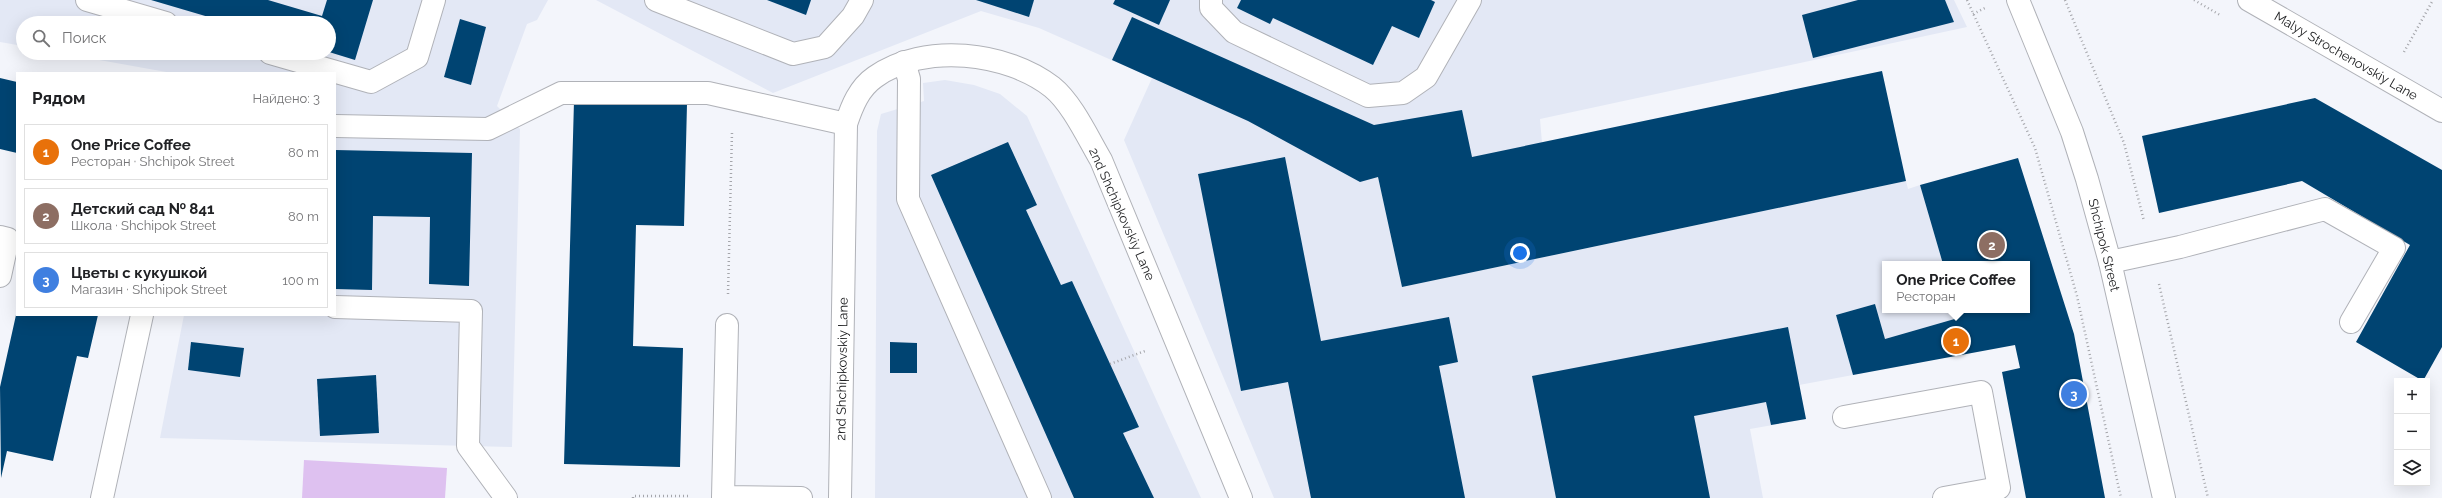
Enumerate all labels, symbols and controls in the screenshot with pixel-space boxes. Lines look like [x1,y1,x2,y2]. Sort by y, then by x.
street label: Malyy Strochenovskiy Lane [2272,9,2421,103]
search box [16,16,336,60]
icon: search [30,27,52,49]
text: Поиск [62,29,107,47]
text: Рядом [32,88,85,108]
text: Найдено: 3 [252,91,320,106]
text: One Price Coffee [71,136,191,154]
text: 1 [43,145,49,160]
text: 80 m [288,145,319,160]
street label: 2nd Shchipkovskiy Lane [1086,145,1158,283]
text: Ресторан · Shchipok Street [71,154,235,169]
street label: Shchipok Street [2085,197,2123,294]
text: Детский сад № 841 [71,200,214,218]
text: 2 [42,209,50,224]
text: 80 m [288,209,319,224]
text: Школа · Shchipok Street [71,218,216,233]
pin: 2 [1979,230,2005,260]
your location [1510,243,1530,263]
popup [1882,261,2030,313]
text: Цветы с кукушкой [71,264,207,282]
text: One Price Coffee [1896,271,2016,289]
text: 3 [42,273,50,288]
text: 100 m [282,273,319,288]
text: Магазин · Shchipok Street [71,282,227,297]
text: Ресторан [1896,289,1956,304]
street label: 2nd Shchipkovskiy Lane [833,297,851,441]
pin: 1 [1943,326,1969,356]
map controls [2394,378,2430,486]
button: + [2394,378,2430,414]
pin: 3 [2061,379,2087,409]
button: − [2394,414,2430,450]
button: layers [2394,450,2430,486]

